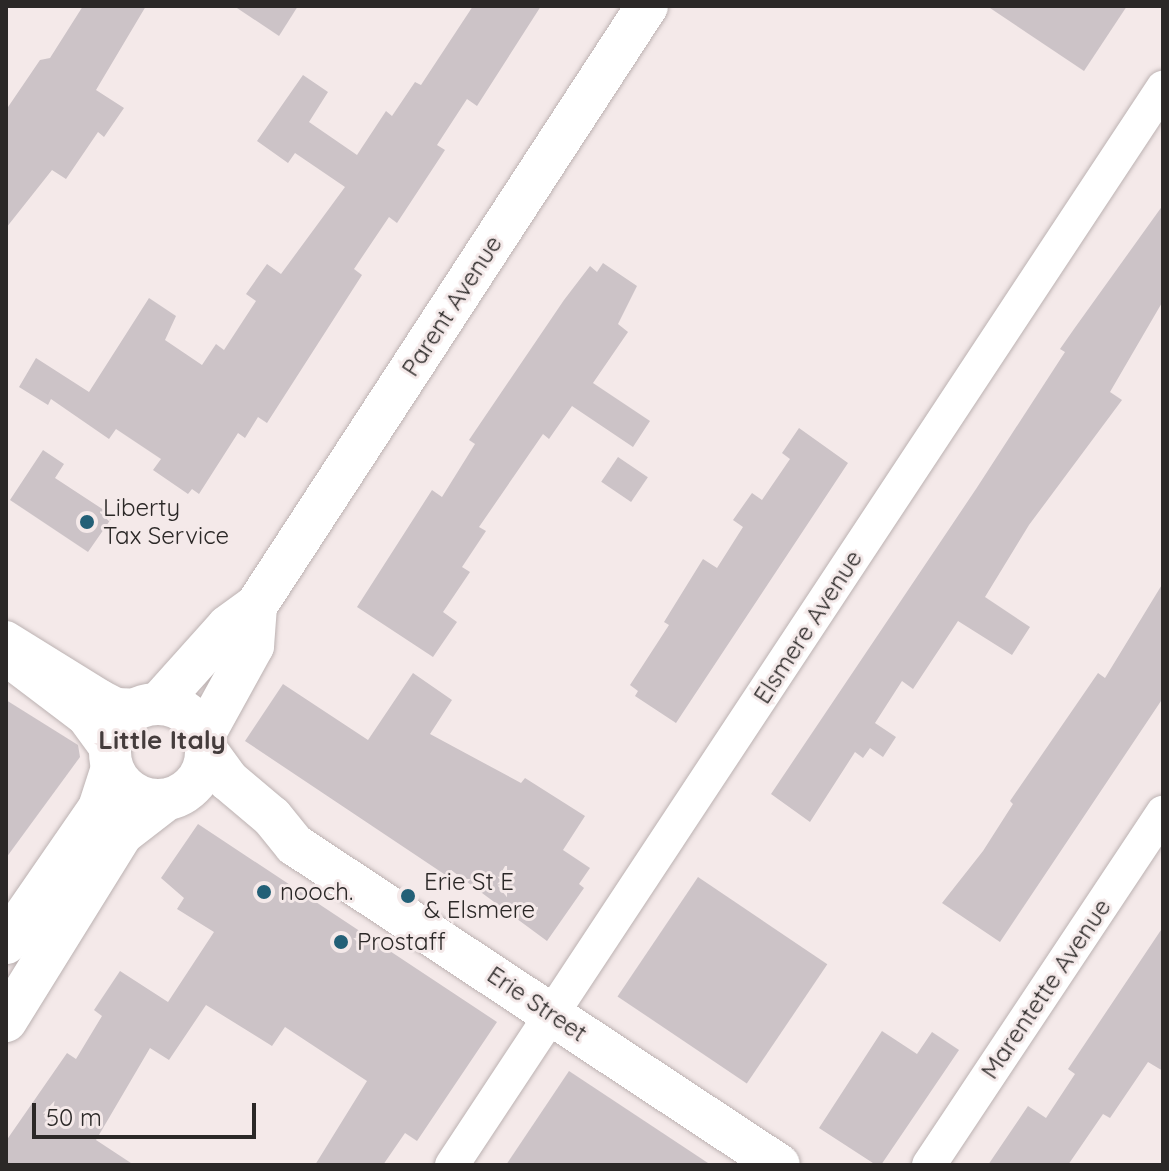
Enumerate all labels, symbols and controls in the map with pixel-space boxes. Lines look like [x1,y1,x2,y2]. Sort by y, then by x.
street label: Parent Avenue [396,230,508,382]
place label: Liberty Tax Service [103,494,229,550]
marker: Liberty Tax Service [78,513,96,531]
street label: Elsmere Avenue [748,545,868,709]
district label: Little Italy [98,724,226,756]
place label: Erie St E & Elsmere [424,868,535,924]
place label: nooch. [280,878,353,906]
marker: nooch. [255,883,273,901]
marker: Erie St E & Elsmere [399,887,417,905]
street label: Marentette Avenue [975,894,1117,1084]
place label: Prostaff [357,928,446,956]
marker: Prostaff [332,933,350,951]
street label: Erie Street [482,960,592,1048]
scale bar [36,1087,260,1137]
text: 50 m [46,1102,102,1132]

